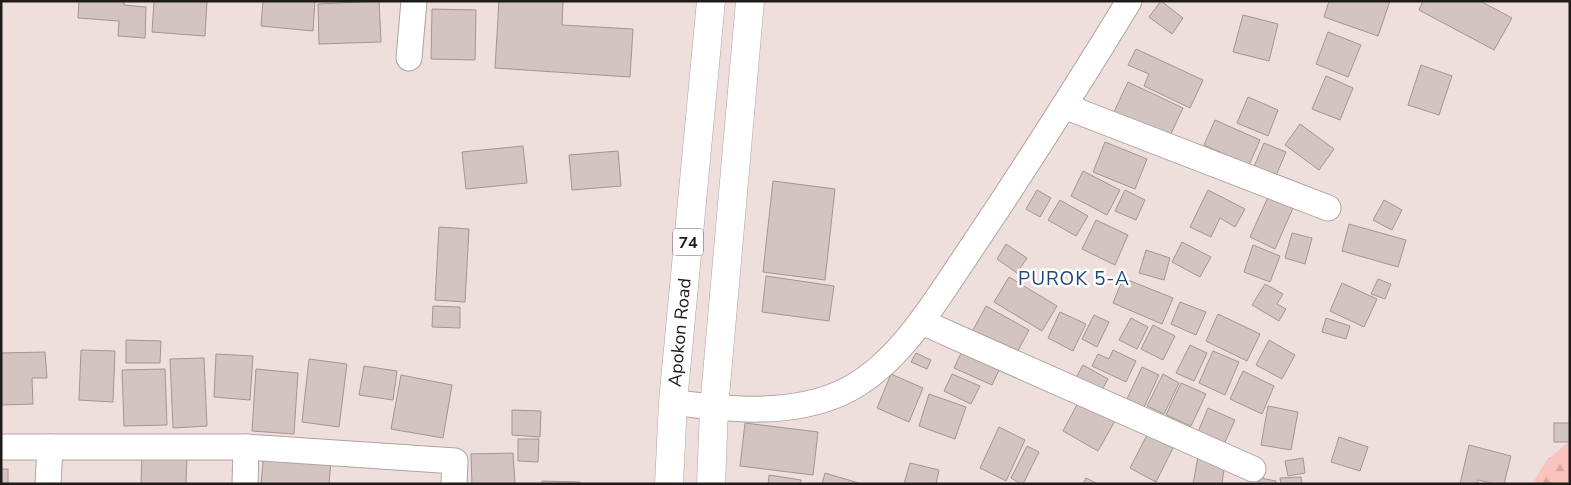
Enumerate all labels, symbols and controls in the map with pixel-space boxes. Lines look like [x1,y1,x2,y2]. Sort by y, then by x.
road number: 74 [673,228,703,256]
district label: PUROK 5-A [1018,266,1130,292]
street label: Apokon Road [662,277,697,388]

